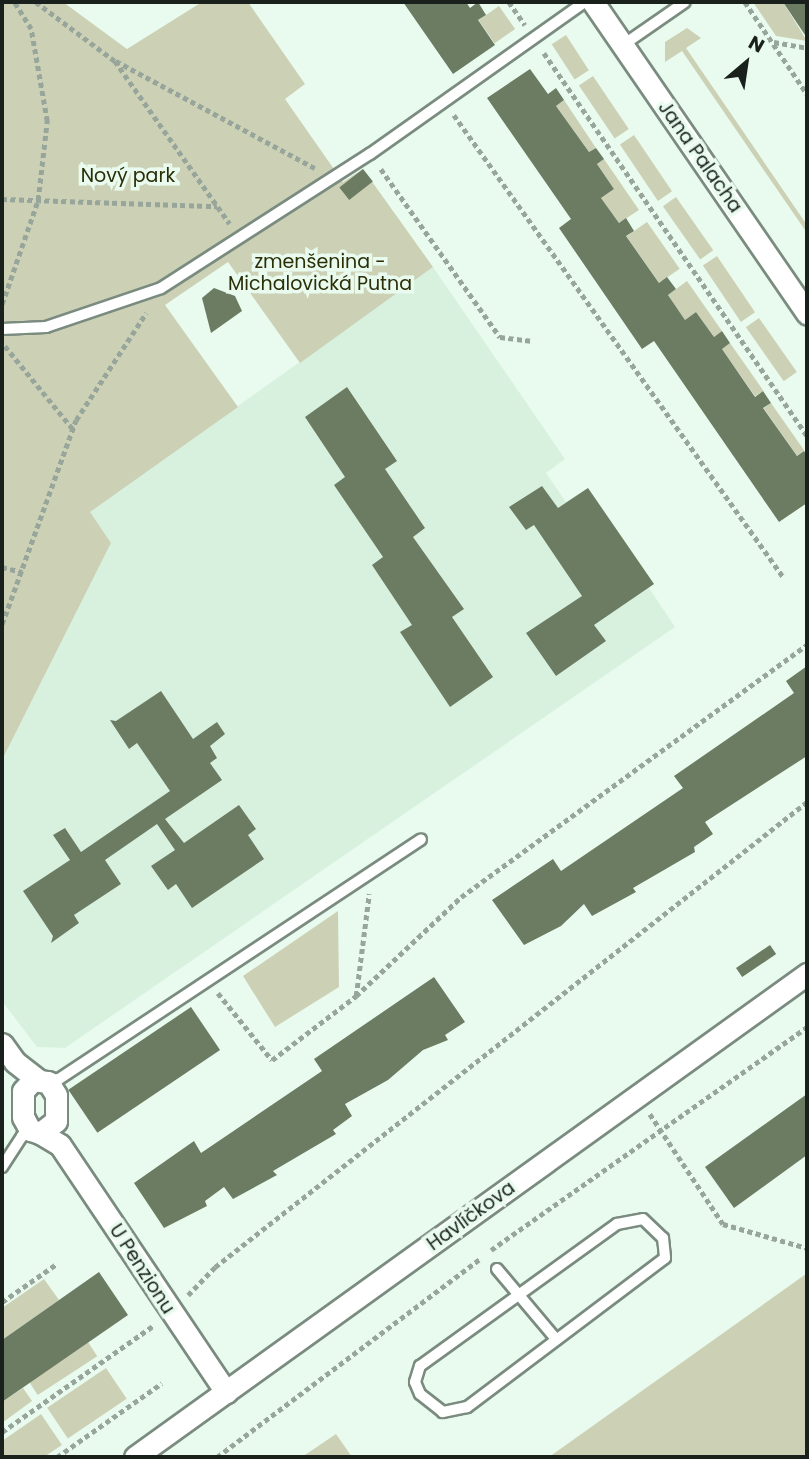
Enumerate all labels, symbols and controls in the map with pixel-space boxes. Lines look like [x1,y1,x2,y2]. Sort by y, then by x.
north arrow [711,28,781,98]
text: N [744,29,769,59]
street label: Jana Palacha [653,97,747,217]
park label: Nový park [81,165,175,187]
park label: zmenšenina - Michalovická Putna [228,251,412,295]
street label: Havlíčkova [423,1177,519,1255]
street label: U Penzionu [104,1220,180,1318]

